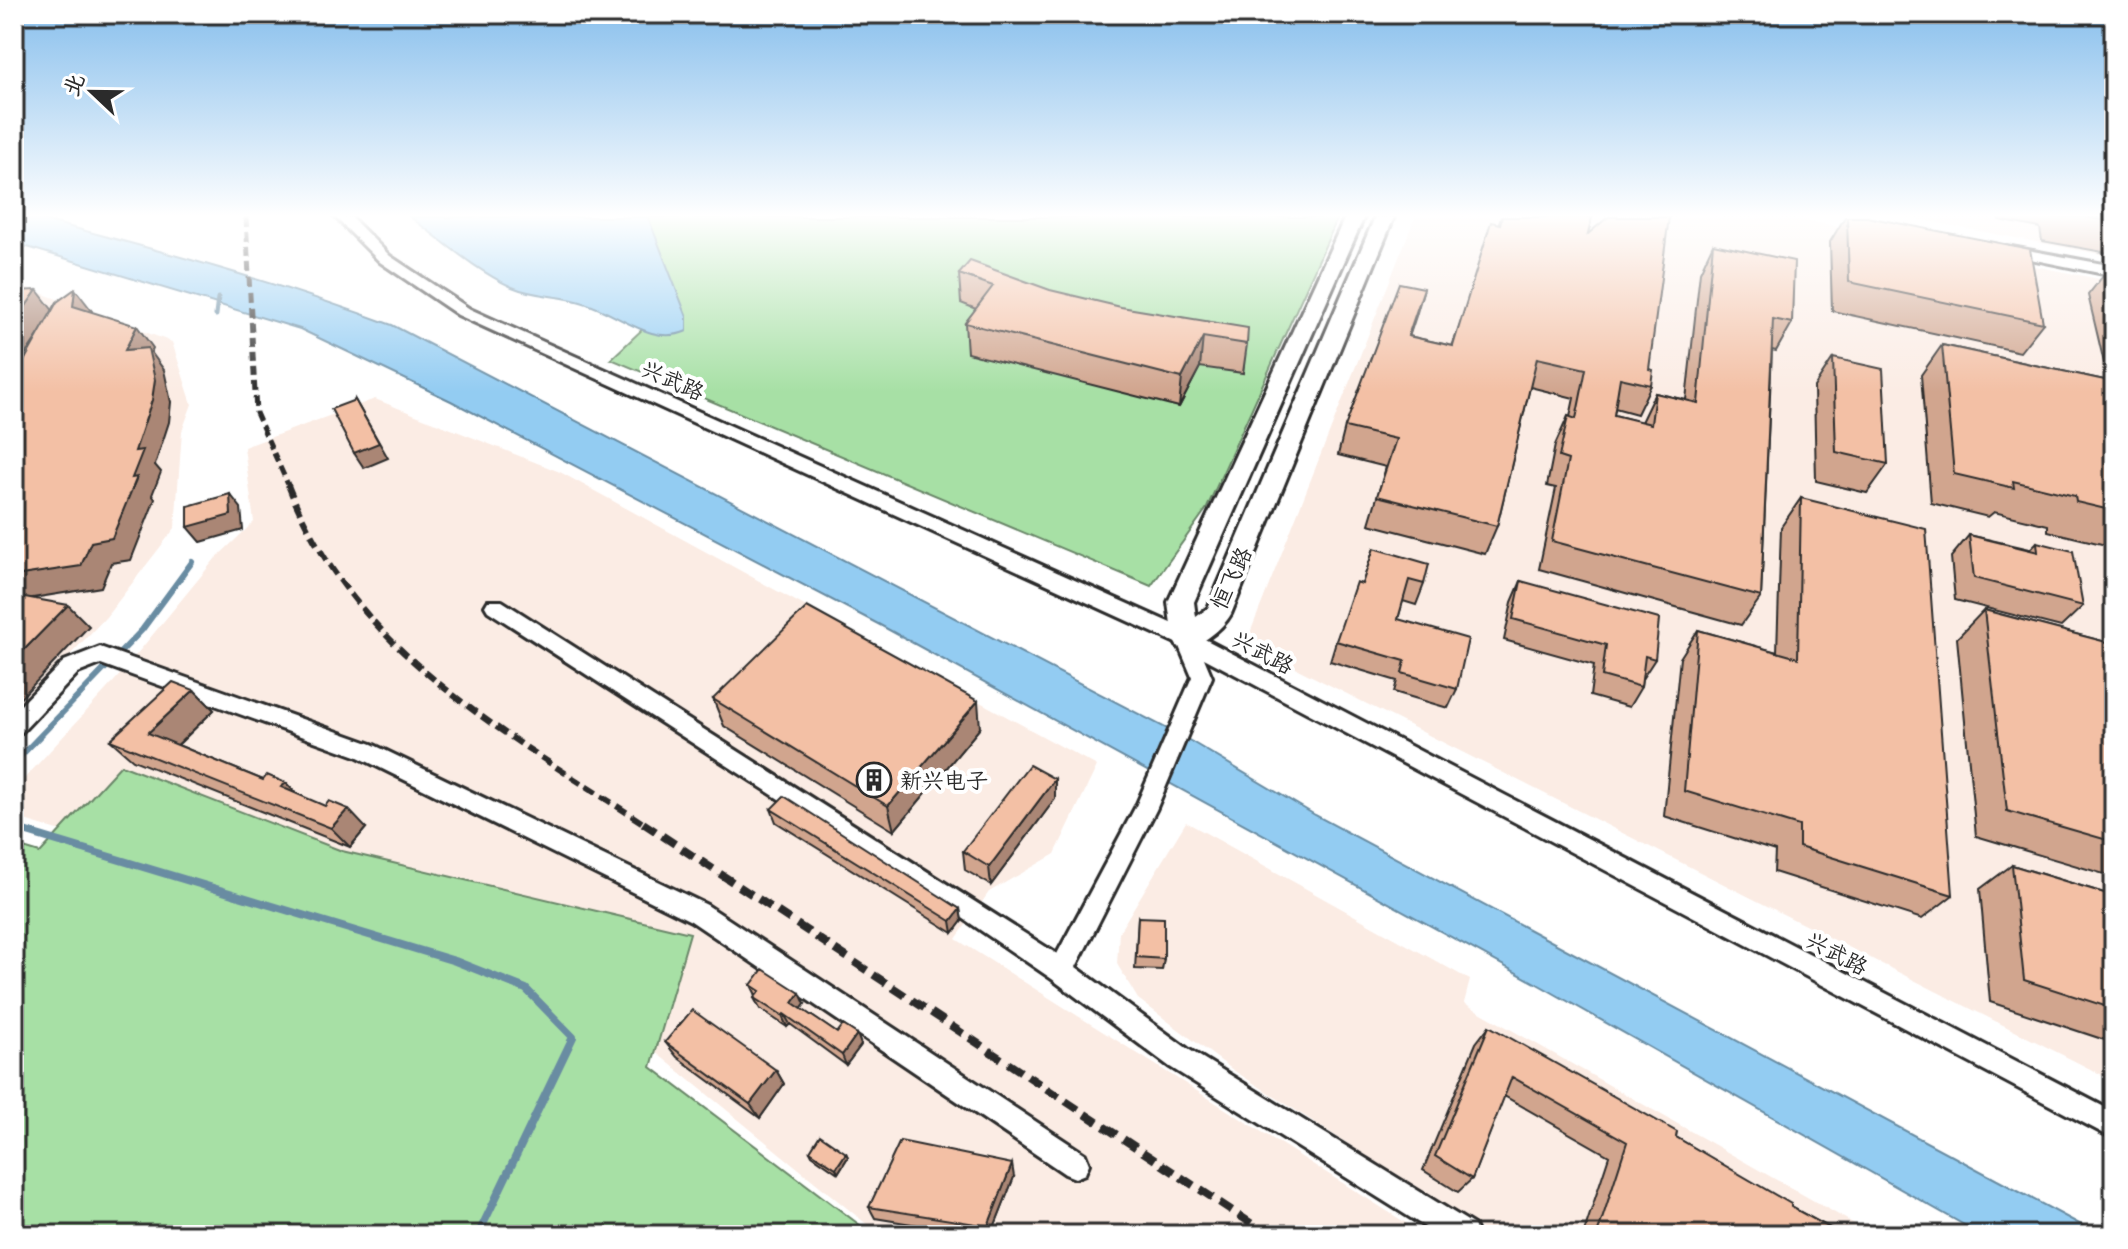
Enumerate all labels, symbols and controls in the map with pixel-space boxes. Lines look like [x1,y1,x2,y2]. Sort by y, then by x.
north arrow [52,52,132,132]
text: 北 [56,69,91,100]
street label: 兴武路 [637,354,709,406]
street label: 恒飞路 [1204,542,1258,614]
street label: 兴武路 [1227,624,1299,680]
building icon: 新兴电子 [855,761,893,799]
place label: 新兴电子 [900,766,988,794]
street label: 兴武路 [1801,925,1873,981]

